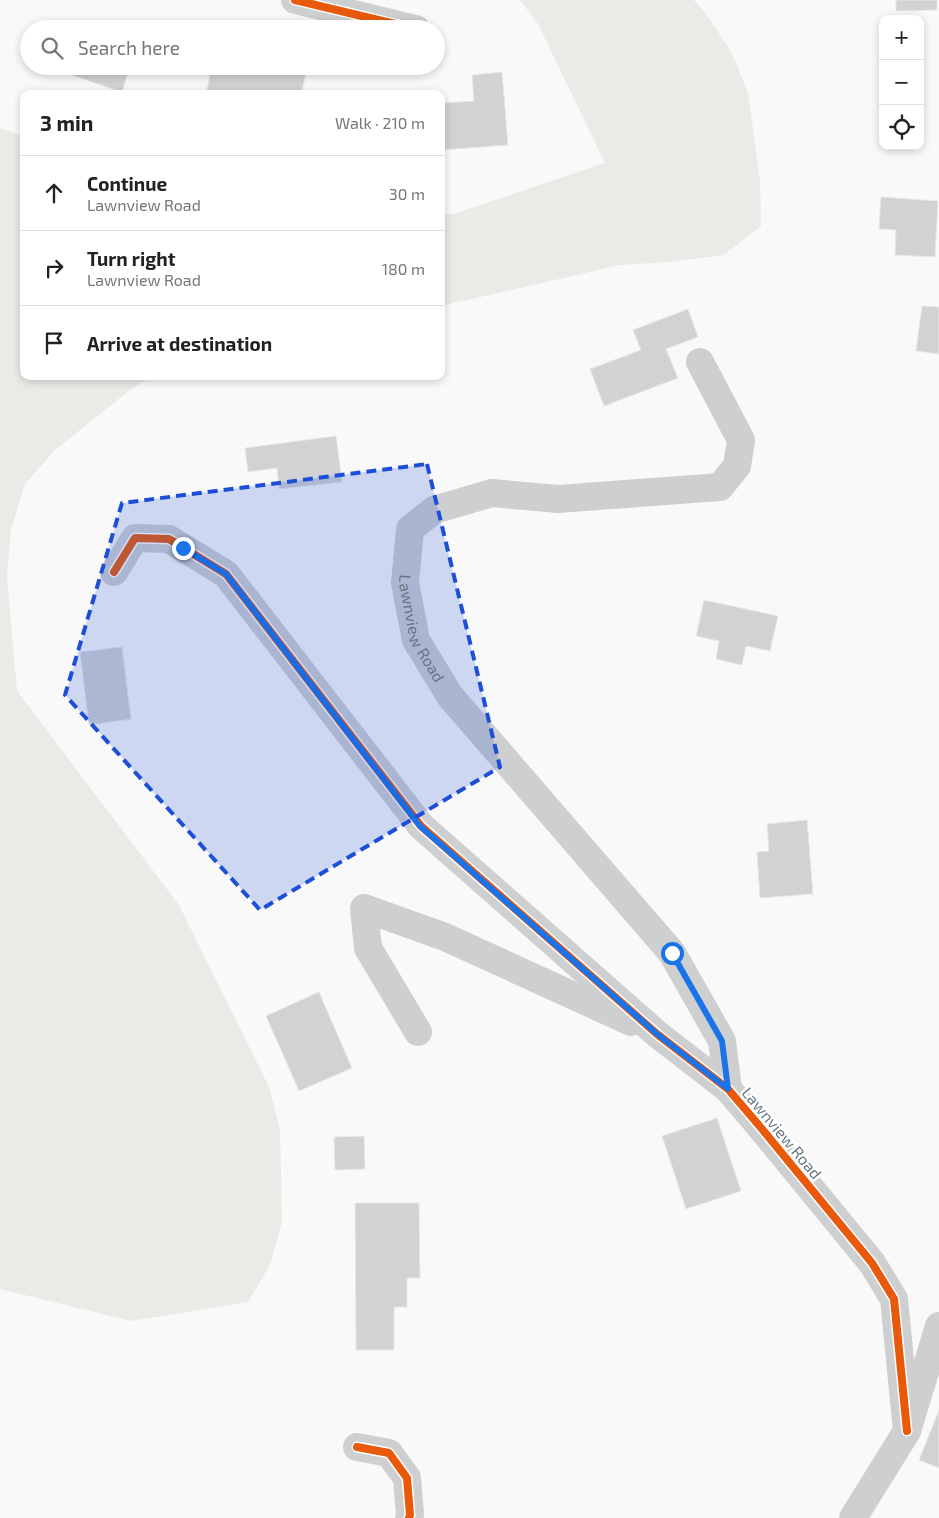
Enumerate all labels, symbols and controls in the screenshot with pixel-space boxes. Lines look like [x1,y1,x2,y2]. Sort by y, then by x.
map controls [879,15,924,150]
button: + [879,15,924,60]
search box [20,20,445,75]
icon: search [38,34,66,62]
text: Search here [78,36,180,59]
button: − [879,60,924,105]
button: locate [879,105,924,150]
text: 3 min [40,110,93,135]
text: Walk · 210 m [335,113,425,132]
text: Continue [87,172,167,195]
icon: ahead [40,179,68,207]
text: 30 m [389,184,425,203]
text: Lawnview Road [87,195,201,214]
text: Turn right [87,247,175,270]
icon: right [40,254,68,282]
text: 180 m [382,259,425,278]
text: Lawnview Road [87,270,201,289]
icon: arrive [40,329,68,357]
text: Arrive at destination [87,332,272,355]
route end [172,537,195,560]
street label: Lawnview Road [396,574,449,685]
route start [661,942,684,965]
street label: Lawnview Road [739,1083,826,1182]

